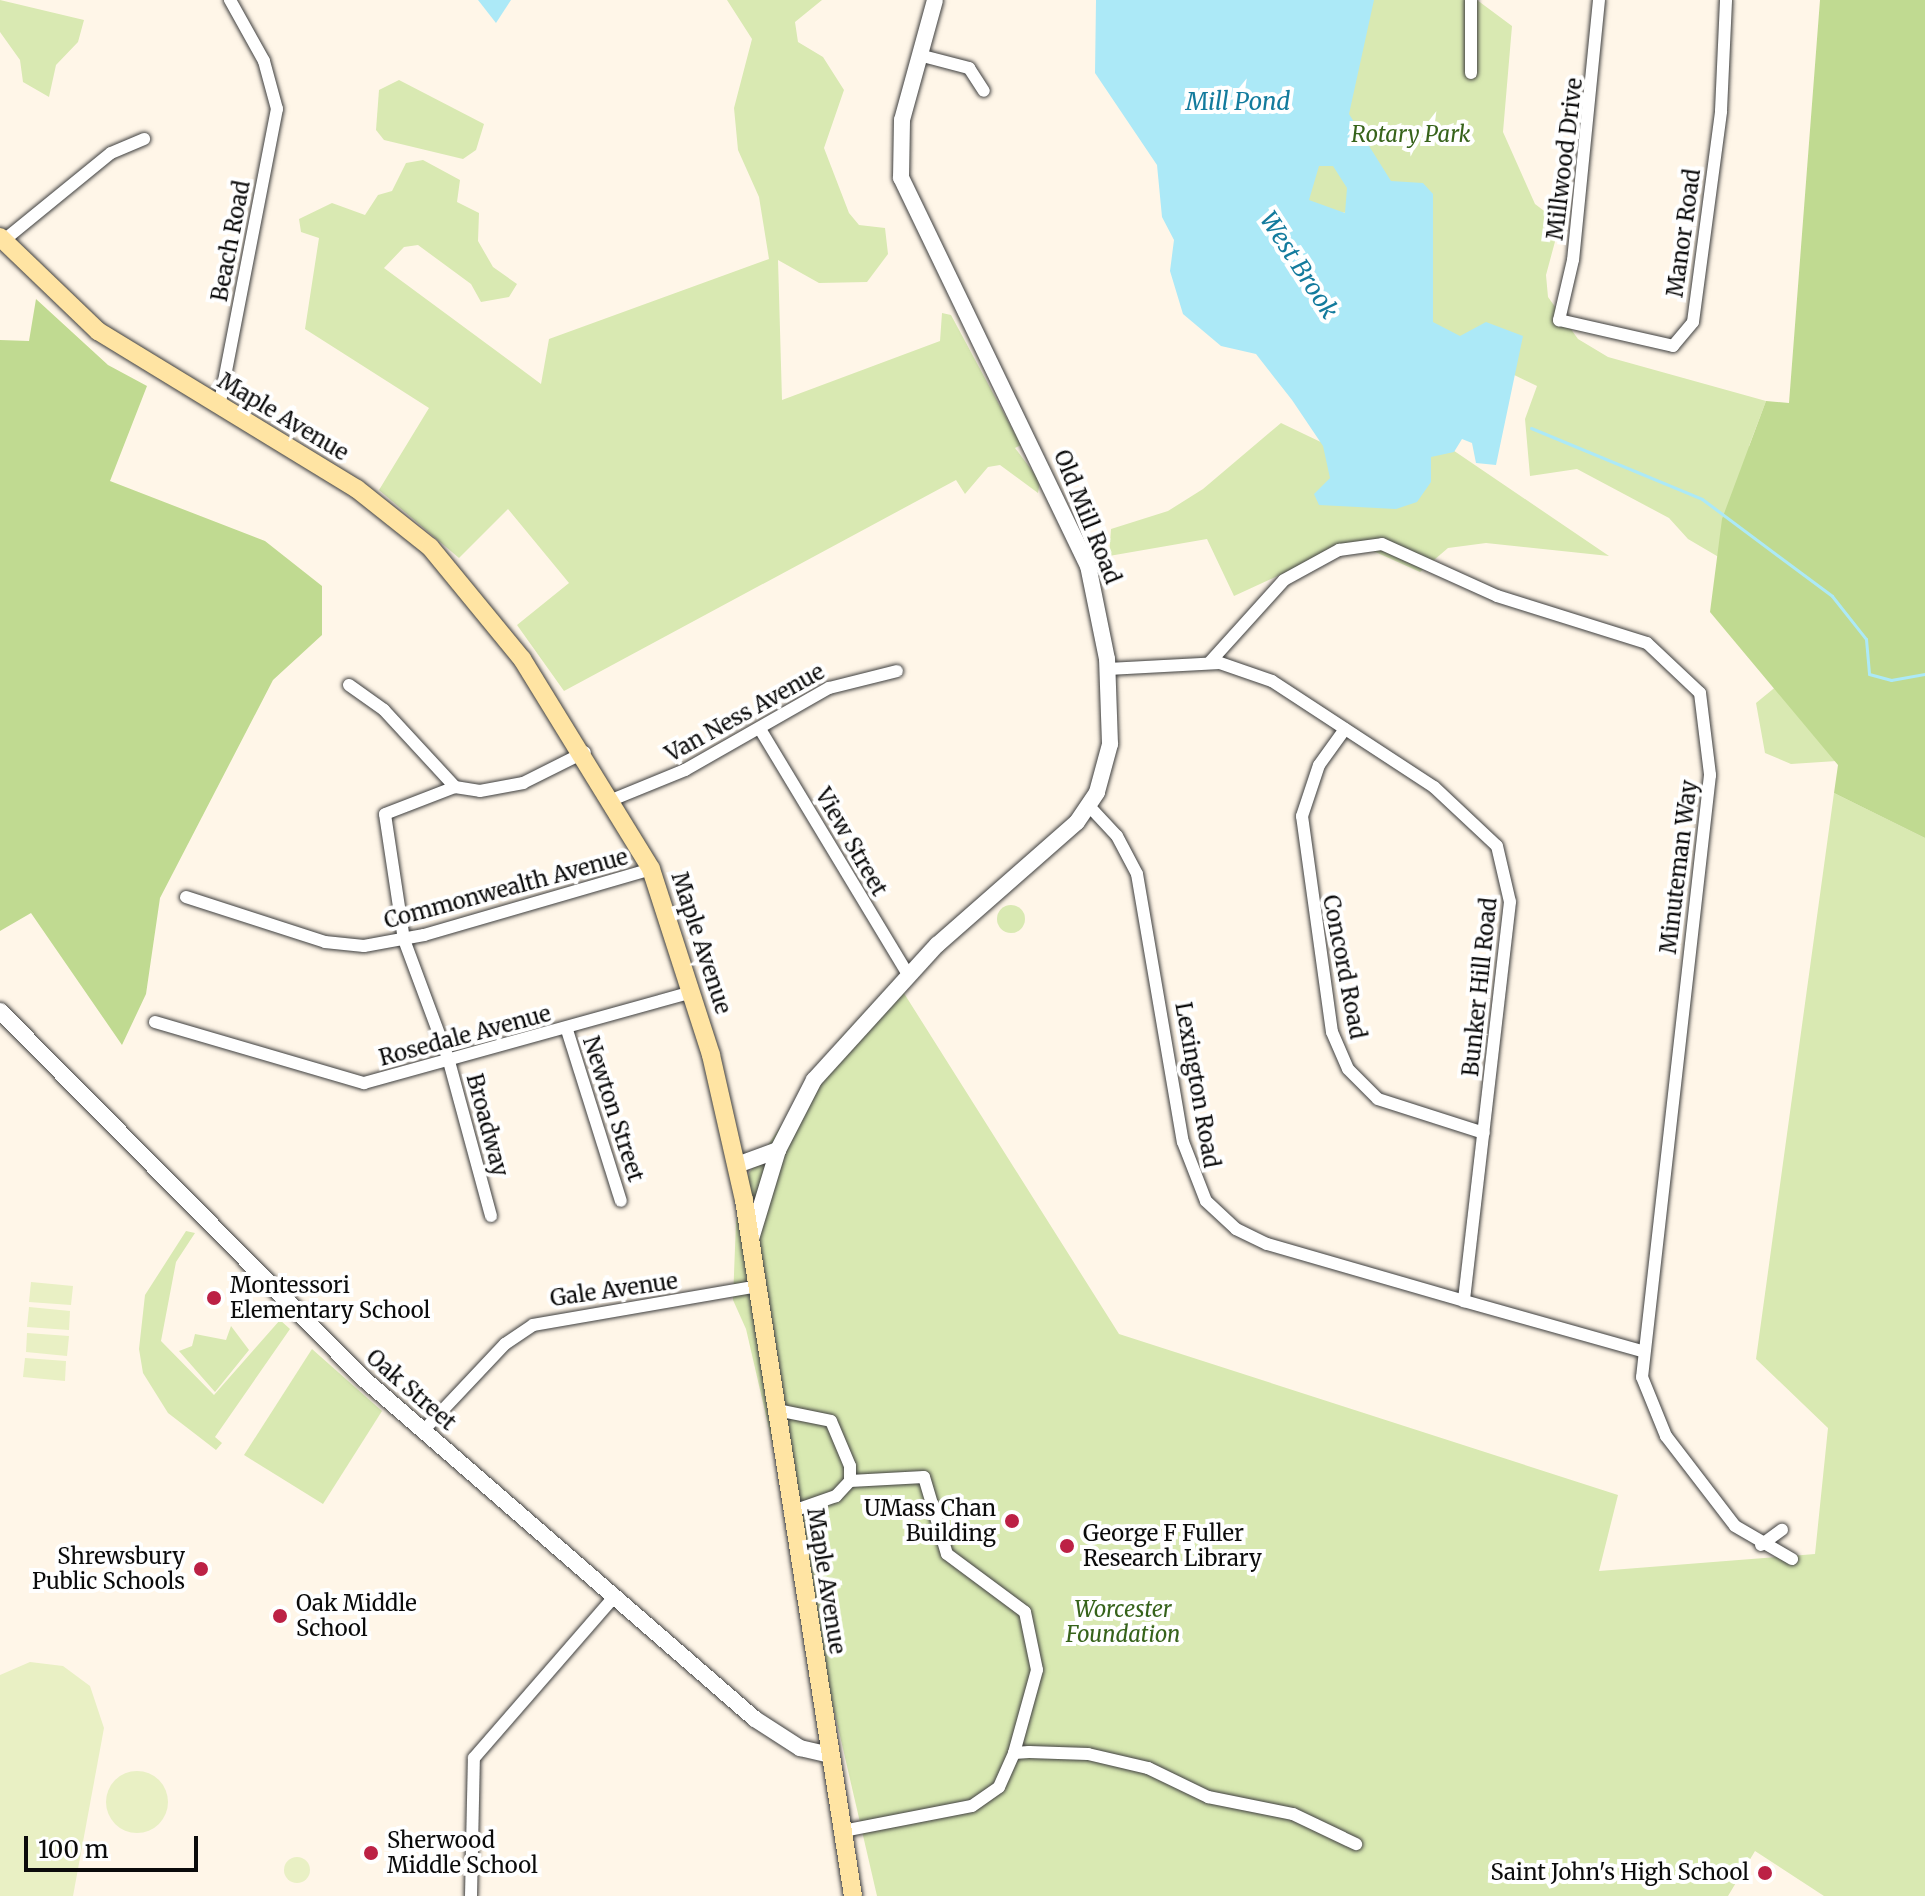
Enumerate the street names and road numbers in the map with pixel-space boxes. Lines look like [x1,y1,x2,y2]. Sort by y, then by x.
street label: Millwood Drive [1542,76,1588,242]
street label: Manor Road [1662,167,1706,299]
street label: Beach Road [206,178,256,304]
street label: Maple Avenue [213,368,353,466]
street label: Old Mill Road [1048,446,1126,588]
street label: Van Ness Avenue [661,658,829,768]
street label: Minuteman Way [1655,779,1703,955]
street label: View Street [810,783,892,901]
street label: Commonwealth Avenue [381,844,631,934]
street label: Maple Avenue [666,869,736,1017]
street label: Concord Road [1317,893,1371,1041]
street label: Bunker Hill Road [1457,896,1503,1078]
street label: Rosedale Avenue [376,1000,554,1072]
street label: Lexington Road [1169,1000,1225,1170]
street label: Newton Street [577,1033,649,1185]
street label: Broadway [461,1071,513,1179]
street label: Gale Avenue [549,1268,679,1312]
street label: Oak Street [361,1344,461,1436]
street label: Maple Avenue [801,1506,851,1656]

